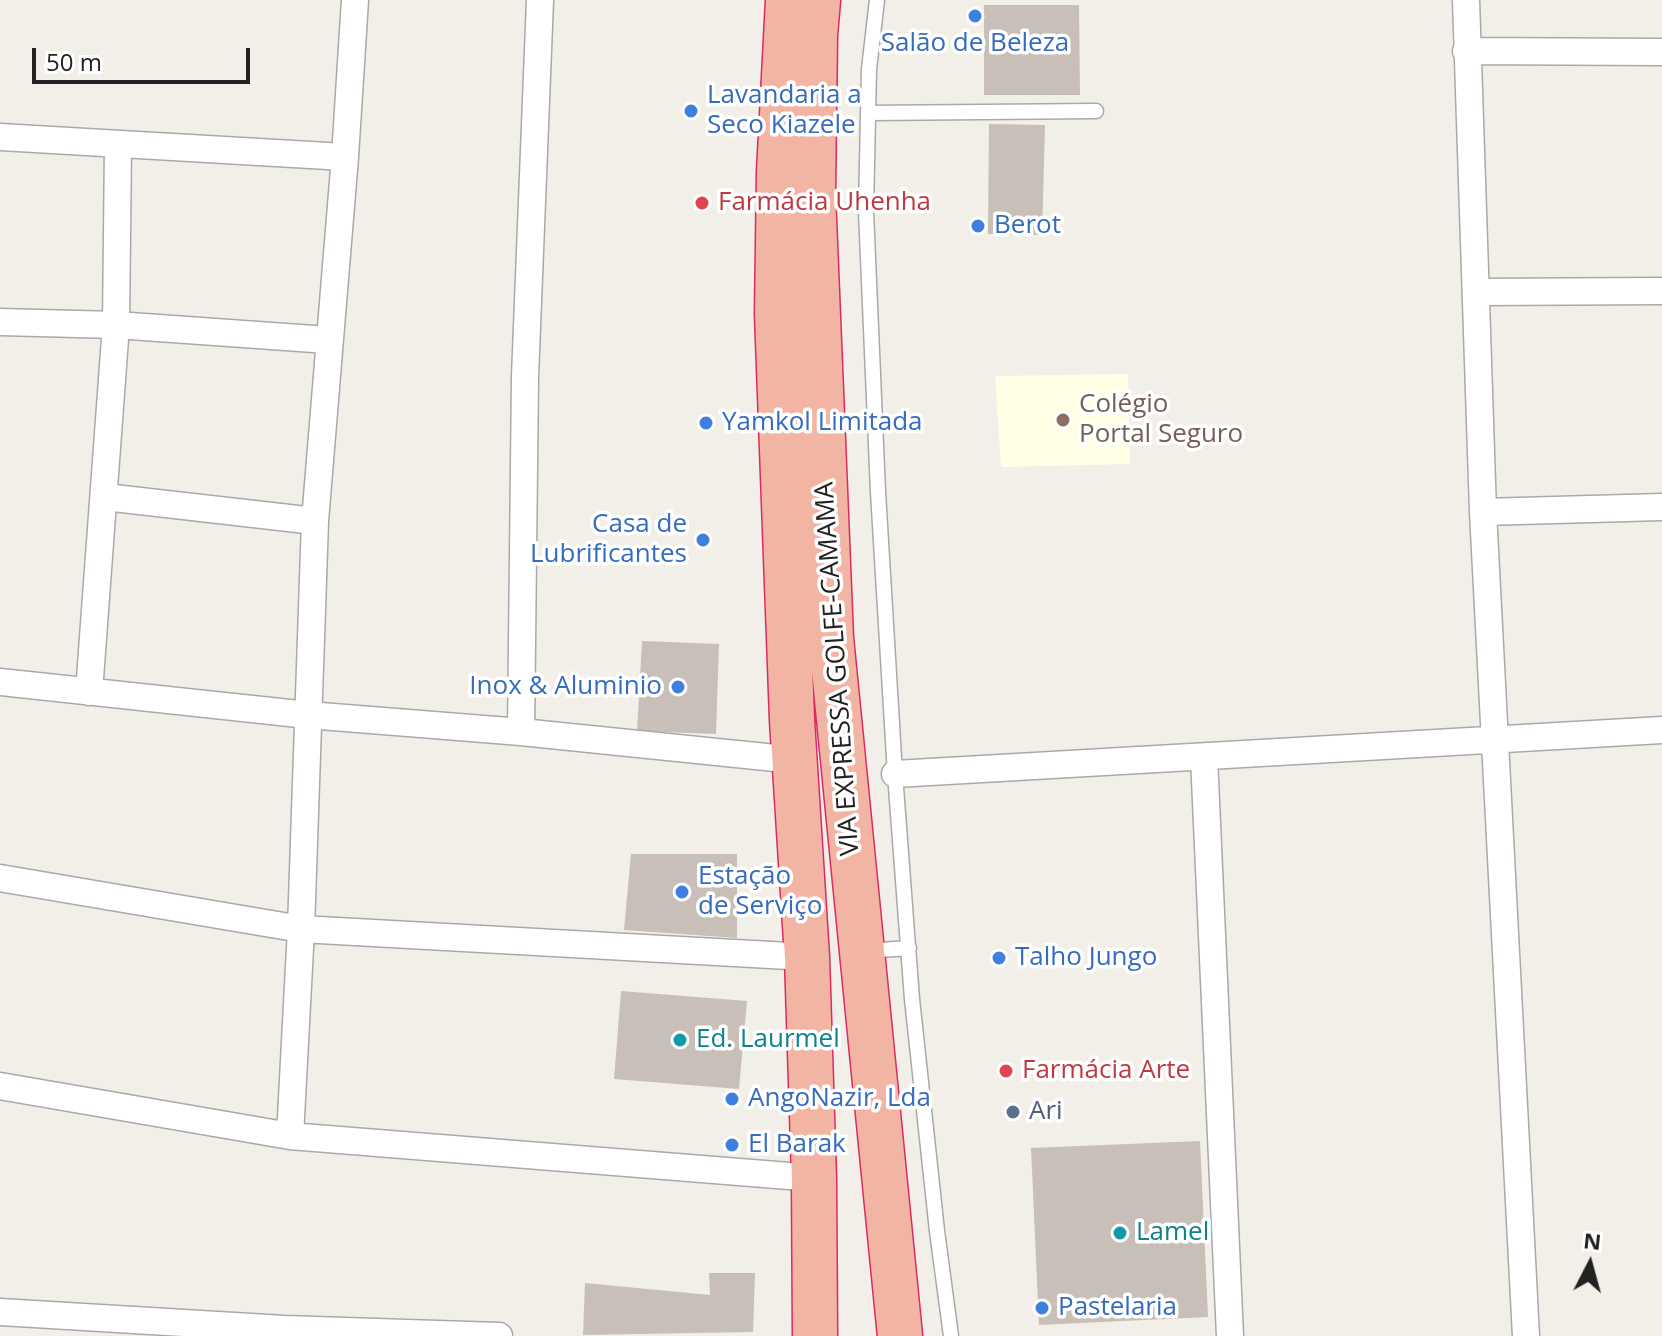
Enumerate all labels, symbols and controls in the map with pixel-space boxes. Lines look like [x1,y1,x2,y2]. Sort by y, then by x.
marker: Salão de Beleza [966,7,984,25]
place label: Salão de Beleza [881,28,1069,60]
scale bar [36,32,254,82]
text: 50 m [46,45,102,78]
place label: Lavandaria a Seco Kiazele [707,80,862,142]
marker: Lavandaria a Seco Kiazele [682,102,700,120]
place label: Farmácia Uhenha [718,187,931,219]
marker: Farmácia Uhenha [693,194,711,212]
place label: Berot [994,210,1061,242]
marker: Berot [969,217,987,235]
place label: Colégio Portal Seguro [1079,389,1243,450]
place label: Yamkol Limitada [722,407,923,439]
marker: Colégio Portal Seguro [1054,411,1072,429]
marker: Yamkol Limitada [697,414,715,432]
street label: VIA EXPRESSA GOLFE-CAMAMA [809,481,867,857]
place label: Casa de Lubrificantes [530,509,687,570]
marker: Casa de Lubrificantes [694,531,712,549]
place label: Inox & Aluminio [469,671,662,703]
marker: Inox & Aluminio [669,678,687,696]
place label: Estação de Serviço [698,861,822,922]
marker: Estação de Serviço [673,883,691,901]
place label: Talho Jungo [1015,942,1157,974]
marker: Talho Jungo [990,949,1008,967]
place label: Ed. Laurmel [696,1024,840,1056]
marker: Ed. Laurmel [671,1031,689,1049]
place label: Farmácia Arte [1022,1055,1190,1087]
marker: Farmácia Arte [997,1062,1015,1080]
place label: AngoNazir, Lda [748,1083,931,1115]
marker: AngoNazir, Lda [723,1090,741,1108]
place label: Ari [1029,1096,1063,1128]
marker: Ari [1004,1103,1022,1121]
place label: El Barak [748,1129,846,1161]
marker: El Barak [723,1136,741,1154]
place label: Lamel [1136,1217,1209,1249]
marker: Lamel [1111,1224,1129,1242]
north arrow [1550,1224,1630,1304]
text: N [1582,1224,1603,1256]
place label: Pastelaria [1058,1292,1177,1324]
marker: Pastelaria [1033,1299,1051,1317]

